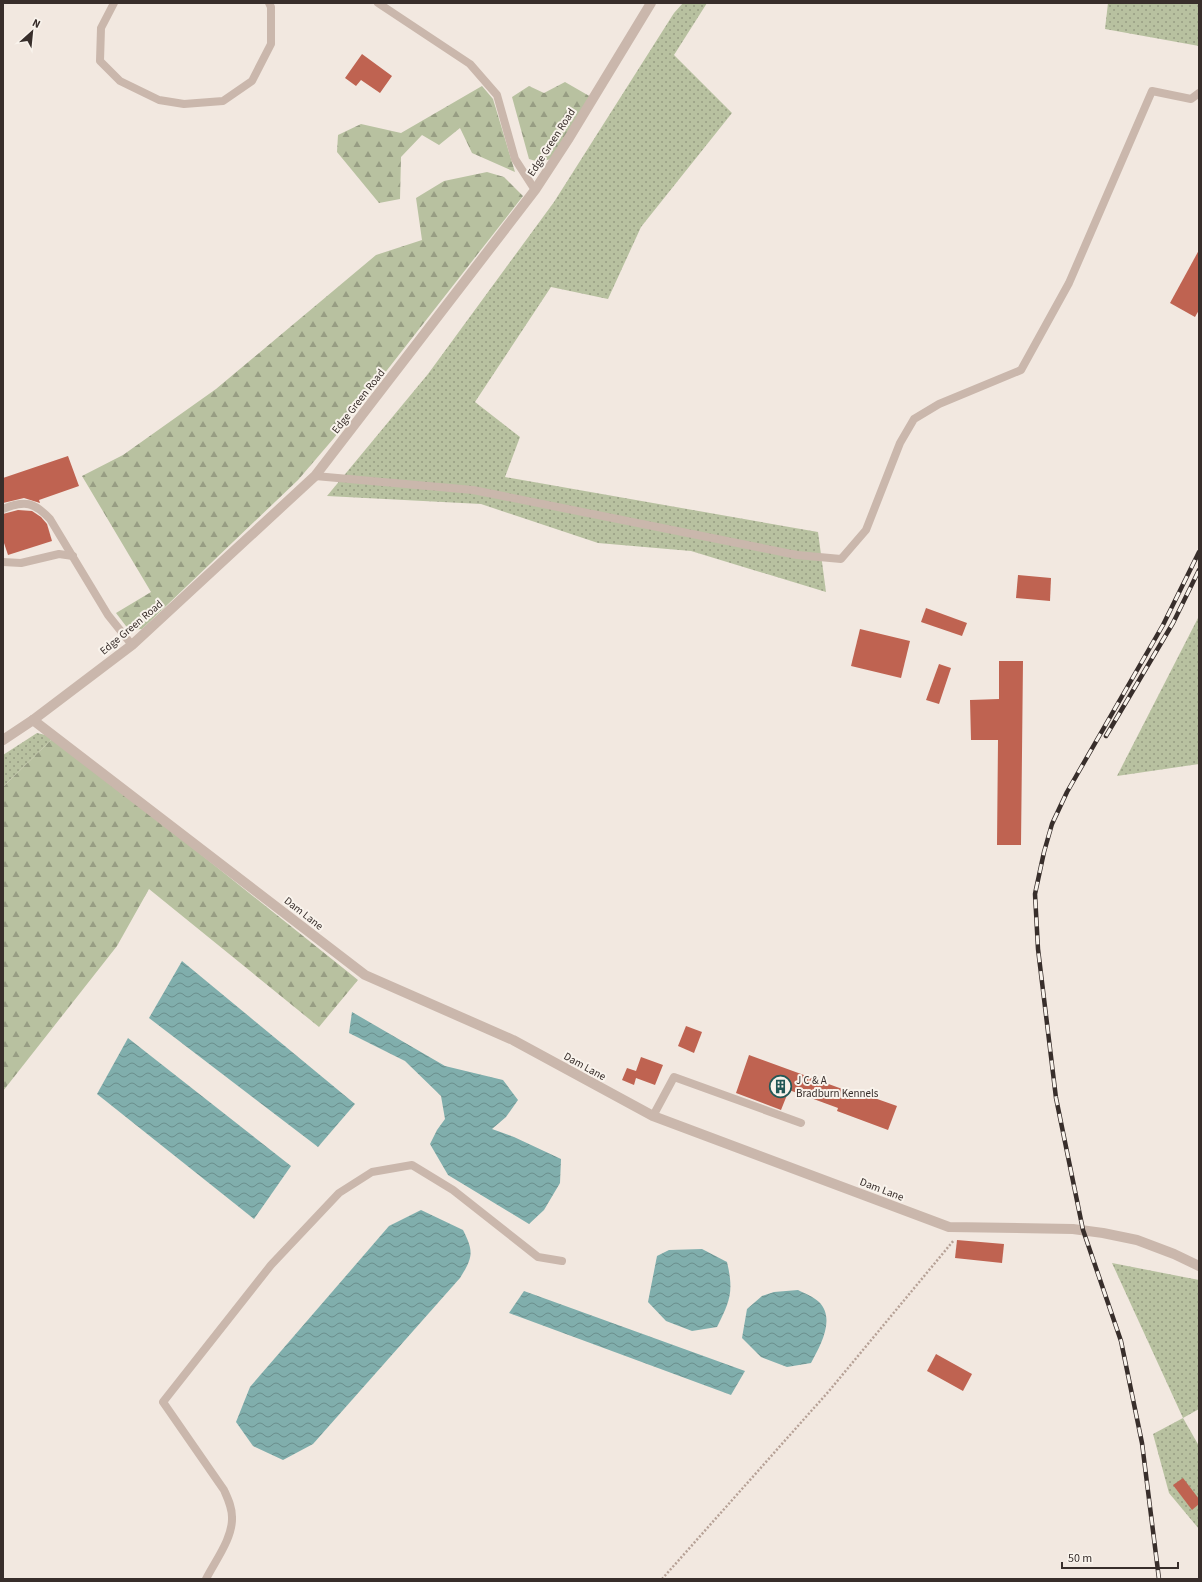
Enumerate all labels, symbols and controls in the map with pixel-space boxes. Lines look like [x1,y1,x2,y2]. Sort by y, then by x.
north arrow [12,12,52,52]
text: N [30,15,43,32]
street label: Edge Green Road [524,105,579,179]
street label: Edge Green Road [328,366,388,437]
street label: Edge Green Road [97,597,166,658]
street label: Dam Lane [281,893,327,934]
street label: Dam Lane [561,1049,609,1084]
building icon: J C & A Bradburn Kennels [767,1073,793,1099]
place label: J C & A Bradburn Kennels [796,1073,879,1101]
street label: Dam Lane [858,1174,906,1205]
scale bar [1062,1544,1178,1570]
text: 50 m [1068,1550,1092,1567]

